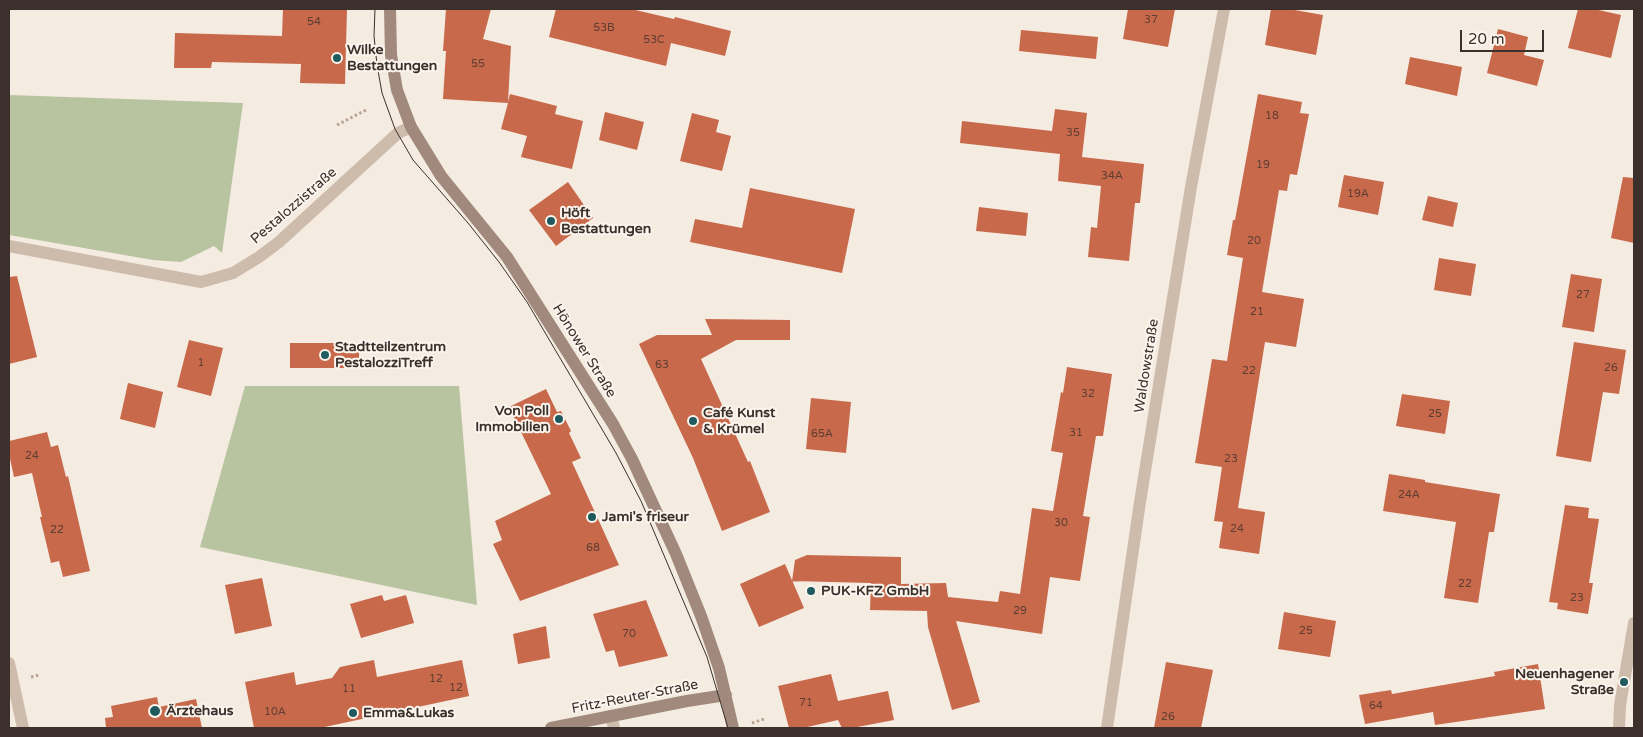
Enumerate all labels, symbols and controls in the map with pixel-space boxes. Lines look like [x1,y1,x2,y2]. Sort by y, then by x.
house number: 37 [1144,13,1158,27]
house number: 54 [307,15,321,29]
scale bar [1463,20,1547,52]
house number: 53B [593,21,615,35]
text: 20 m [1468,30,1505,48]
house number: 53C [643,33,665,47]
place label: Wilke Bestattungen [347,42,437,74]
marker: Wilke Bestattungen [331,52,343,64]
house number: 55 [471,57,485,71]
house number: 18 [1265,109,1279,123]
house number: 35 [1066,126,1080,140]
house number: 19 [1256,158,1270,172]
street label: Pestalozzistraße [248,164,340,248]
house number: 34A [1101,169,1123,183]
house number: 19A [1347,187,1369,201]
place label: Höft Bestattungen [561,205,651,238]
marker: Höft Bestattungen [545,215,557,227]
house number: 20 [1247,234,1261,248]
house number: 27 [1576,288,1590,302]
street label: Hönower Straße [549,301,619,401]
house number: 21 [1250,305,1264,319]
street label: Waldowstraße [1131,318,1163,414]
place label: Stadtteilzentrum PestalozziTreff [335,339,446,372]
marker: Stadtteilzentrum PestalozziTreff [319,349,331,361]
house number: 1 [198,356,204,370]
house number: 63 [655,358,669,372]
house number: 26 [1604,361,1618,375]
house number: 22 [1242,364,1256,378]
house number: 32 [1081,387,1095,401]
place label: Von Poll Immobilien [475,403,549,436]
place label: Café Kunst & Krümel [703,405,775,438]
house number: 25 [1428,407,1442,421]
marker: Von Poll Immobilien [553,413,565,425]
marker: Café Kunst & Krümel [687,415,699,427]
house number: 31 [1069,426,1083,440]
house number: 65A [811,427,833,441]
house number: 24 [25,449,39,463]
house number: 23 [1224,452,1238,466]
house number: 24A [1398,488,1420,502]
place label: Jami's friseur [602,509,689,525]
marker: Jami's friseur [586,511,598,523]
house number: 30 [1054,516,1068,530]
house number: 24 [1230,522,1244,536]
house number: 22 [50,523,64,537]
house number: 68 [586,541,600,555]
house number: 22 [1458,577,1472,591]
place label: PUK-KFZ GmbH [821,583,929,599]
marker: PUK-KFZ GmbH [805,585,817,597]
house number: 23 [1570,591,1584,605]
house number: 29 [1013,604,1027,618]
house number: 25 [1299,624,1313,638]
house number: 70 [622,627,636,641]
place label: Neuenhagener Straße [1515,666,1614,699]
house number: 12 [429,672,443,686]
street label: Fritz-Reuter-Straße [570,676,700,718]
marker: Neuenhagener Straße [1618,676,1630,688]
house number: 12 [449,681,463,695]
house number: 11 [342,682,356,696]
house number: 71 [799,696,813,710]
house number: 64 [1369,699,1383,713]
place label: Ärztehaus [166,703,233,719]
marker: Ärztehaus [148,704,162,718]
house number: 10A [264,705,286,719]
place label: Emma&Lukas [363,705,454,721]
marker: Emma&Lukas [347,707,359,719]
house number: 26 [1161,710,1175,724]

